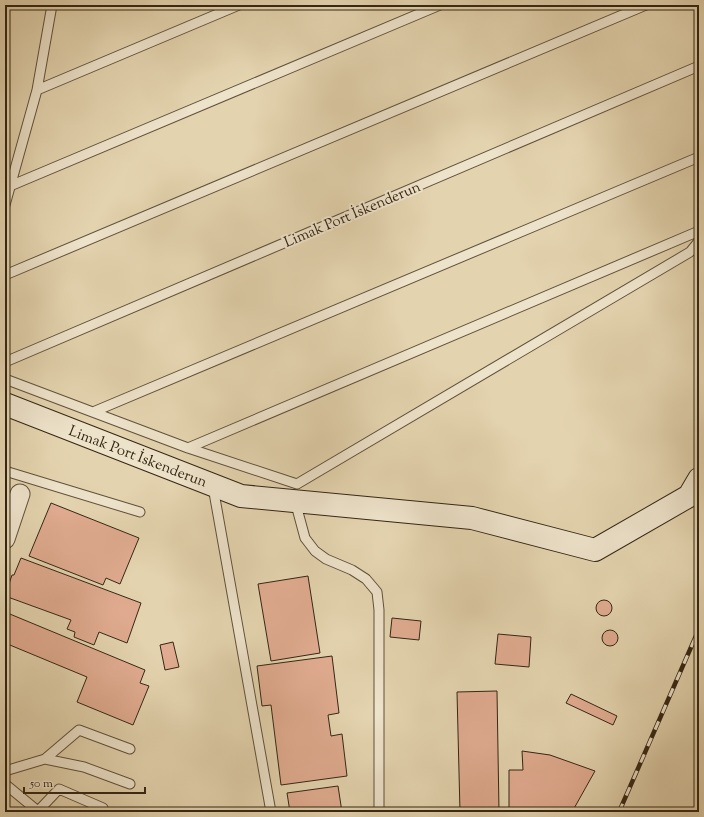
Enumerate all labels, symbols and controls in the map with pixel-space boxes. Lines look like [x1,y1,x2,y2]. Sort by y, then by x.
street label: Limak Port İskenderun [281,176,424,254]
street label: Limak Port İskenderun [65,420,210,494]
scale bar [24,769,145,795]
text: 50 m [29,775,53,793]

